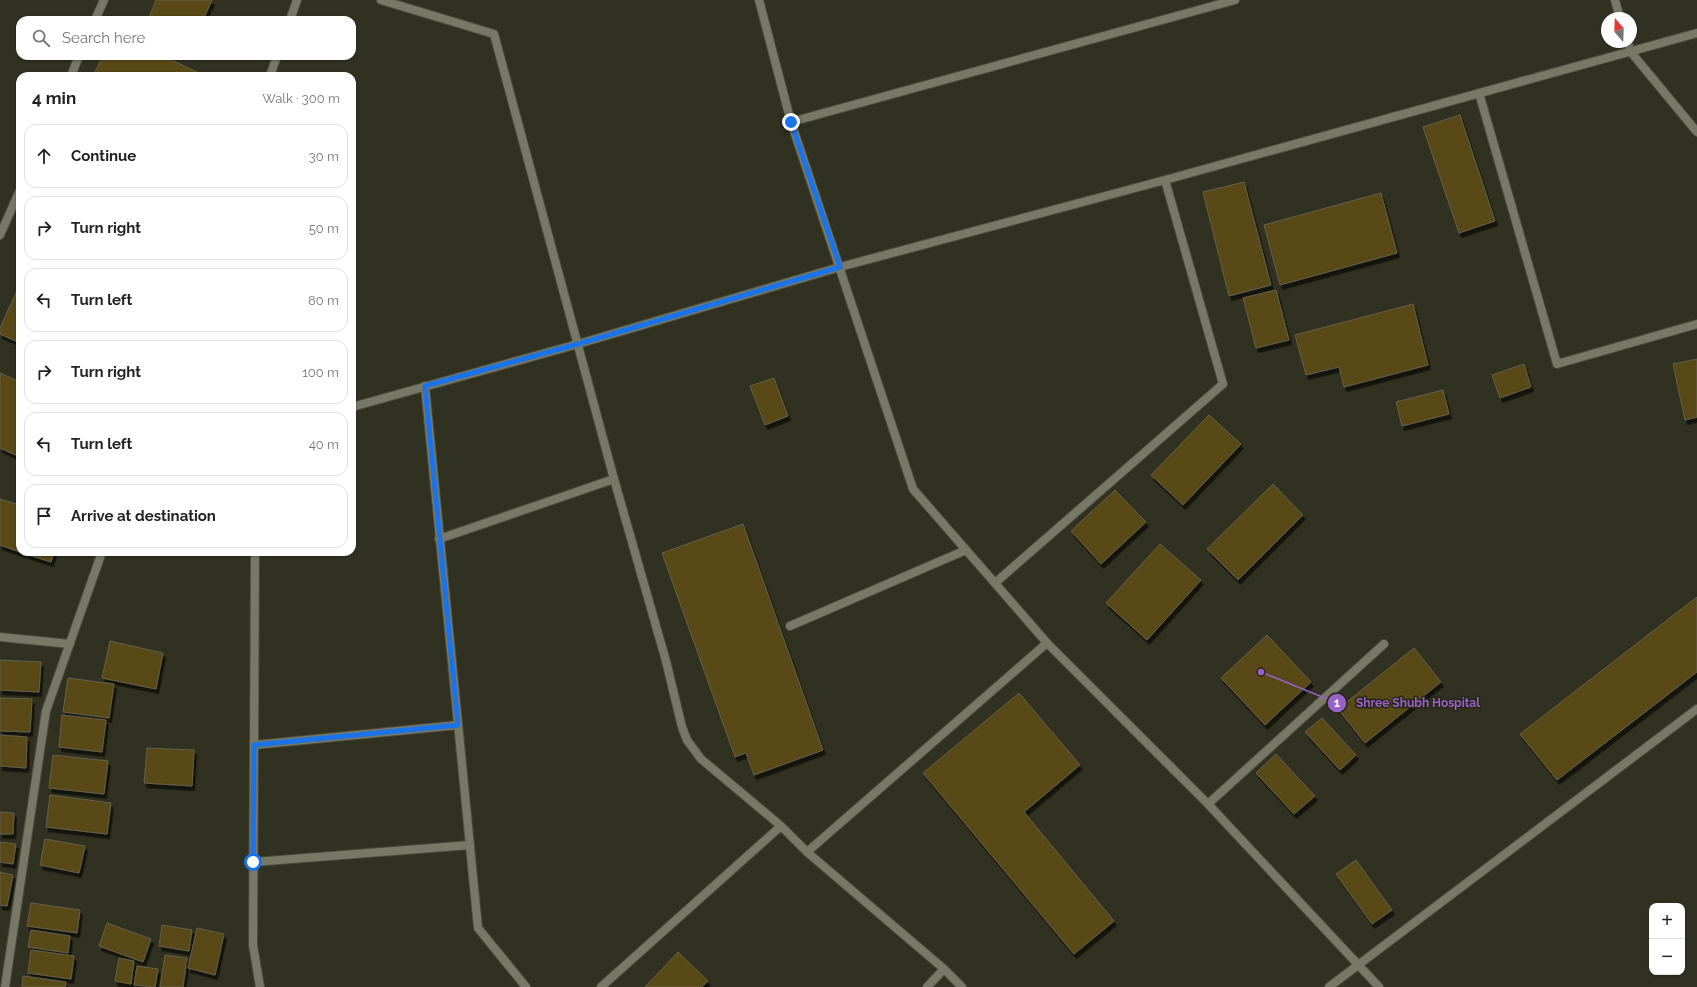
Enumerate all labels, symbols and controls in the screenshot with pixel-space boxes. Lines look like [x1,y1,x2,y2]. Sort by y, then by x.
north arrow [1601,12,1637,48]
search box [16,16,356,60]
icon: search [30,27,52,49]
text: Search here [62,29,145,47]
text: 4 min [32,88,76,108]
text: Walk · 300 m [262,91,340,106]
route end [782,113,800,131]
icon: ahead [33,145,55,167]
text: Continue [71,147,136,165]
text: 30 m [309,149,339,164]
icon: right [33,217,55,239]
text: Turn right [71,219,141,237]
text: 50 m [309,221,339,236]
icon: left [33,289,55,311]
text: Turn left [71,291,132,309]
text: 80 m [308,293,339,308]
icon: right [33,361,55,383]
text: Turn right [71,363,141,381]
text: 100 m [302,365,339,380]
icon: left [33,433,55,455]
text: Turn left [71,435,132,453]
text: 40 m [309,437,339,452]
icon: arrive [33,505,55,527]
text: Arrive at destination [71,507,216,525]
callout: Shree Shubh Hospital [1327,691,1488,715]
text: 1 [1334,696,1340,710]
text: Shree Shubh Hospital [1356,696,1480,710]
route start [244,853,262,871]
map controls [1649,903,1685,975]
button: + [1649,903,1685,939]
button: − [1649,939,1685,975]

